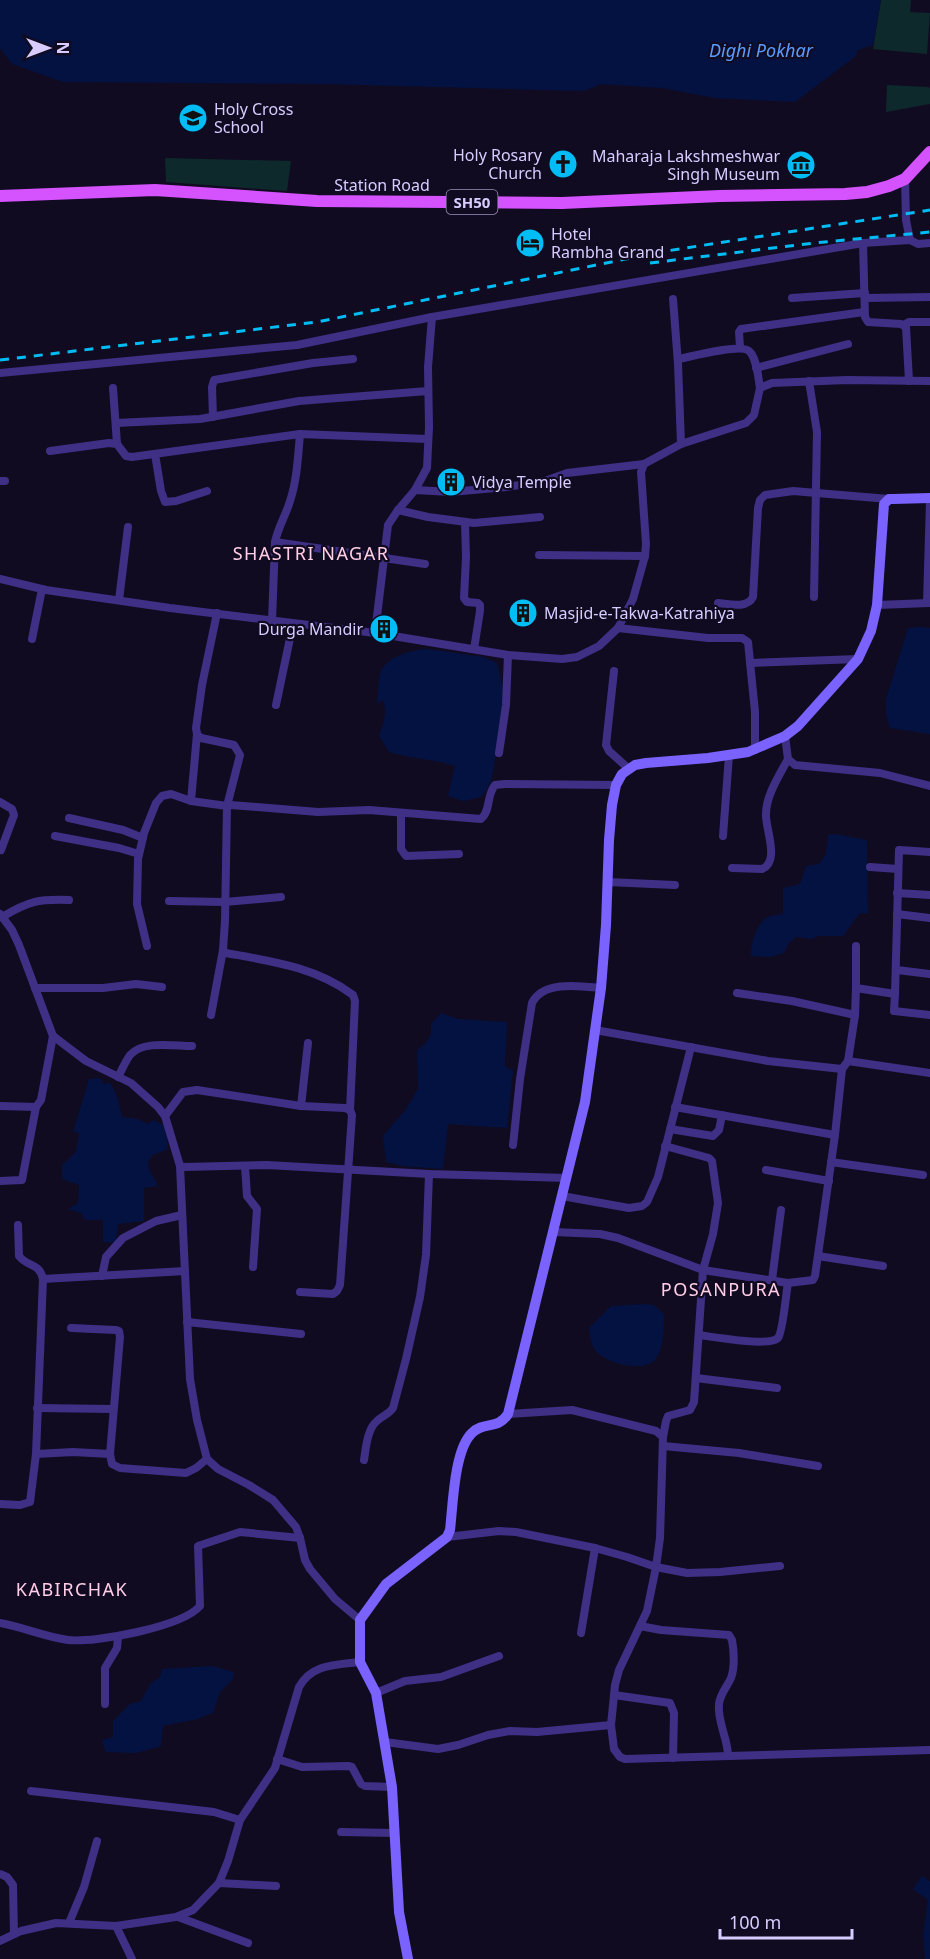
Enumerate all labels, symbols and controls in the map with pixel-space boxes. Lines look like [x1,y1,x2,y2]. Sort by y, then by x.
north arrow [18,18,78,78]
water label: Dighi Pokhar [709,38,814,62]
text: N [52,41,74,55]
place label: Holy Cross School [214,98,293,138]
school or university icon: Holy Cross School [177,102,209,134]
place label: Holy Rosary Church [453,144,543,184]
place label: Maharaja Lakshmeshwar Singh Museum [592,145,780,185]
church icon: Holy Rosary Church [547,148,579,180]
museum icon: Maharaja Lakshmeshwar Singh Museum [785,149,817,181]
street label: Station Road [334,174,430,196]
road number: SH50 [446,190,498,214]
place label: Hotel Rambha Grand [551,223,664,263]
hotel icon: Hotel Rambha Grand [514,227,546,259]
building icon: Vidya Temple [435,466,467,498]
place label: Vidya Temple [472,471,572,493]
district label: SHASTRI NAGAR [233,541,389,565]
building icon: Masjid-e-Takwa-Katrahiya [507,597,539,629]
place label: Masjid-e-Takwa-Katrahiya [544,602,735,624]
building icon: Durga Mandir [368,613,400,645]
place label: Durga Mandir [258,618,363,640]
district label: POSANPURA [661,1277,781,1301]
district label: KABIRCHAK [16,1577,128,1601]
scale bar [720,1902,852,1940]
text: 100 m [729,1910,781,1934]

